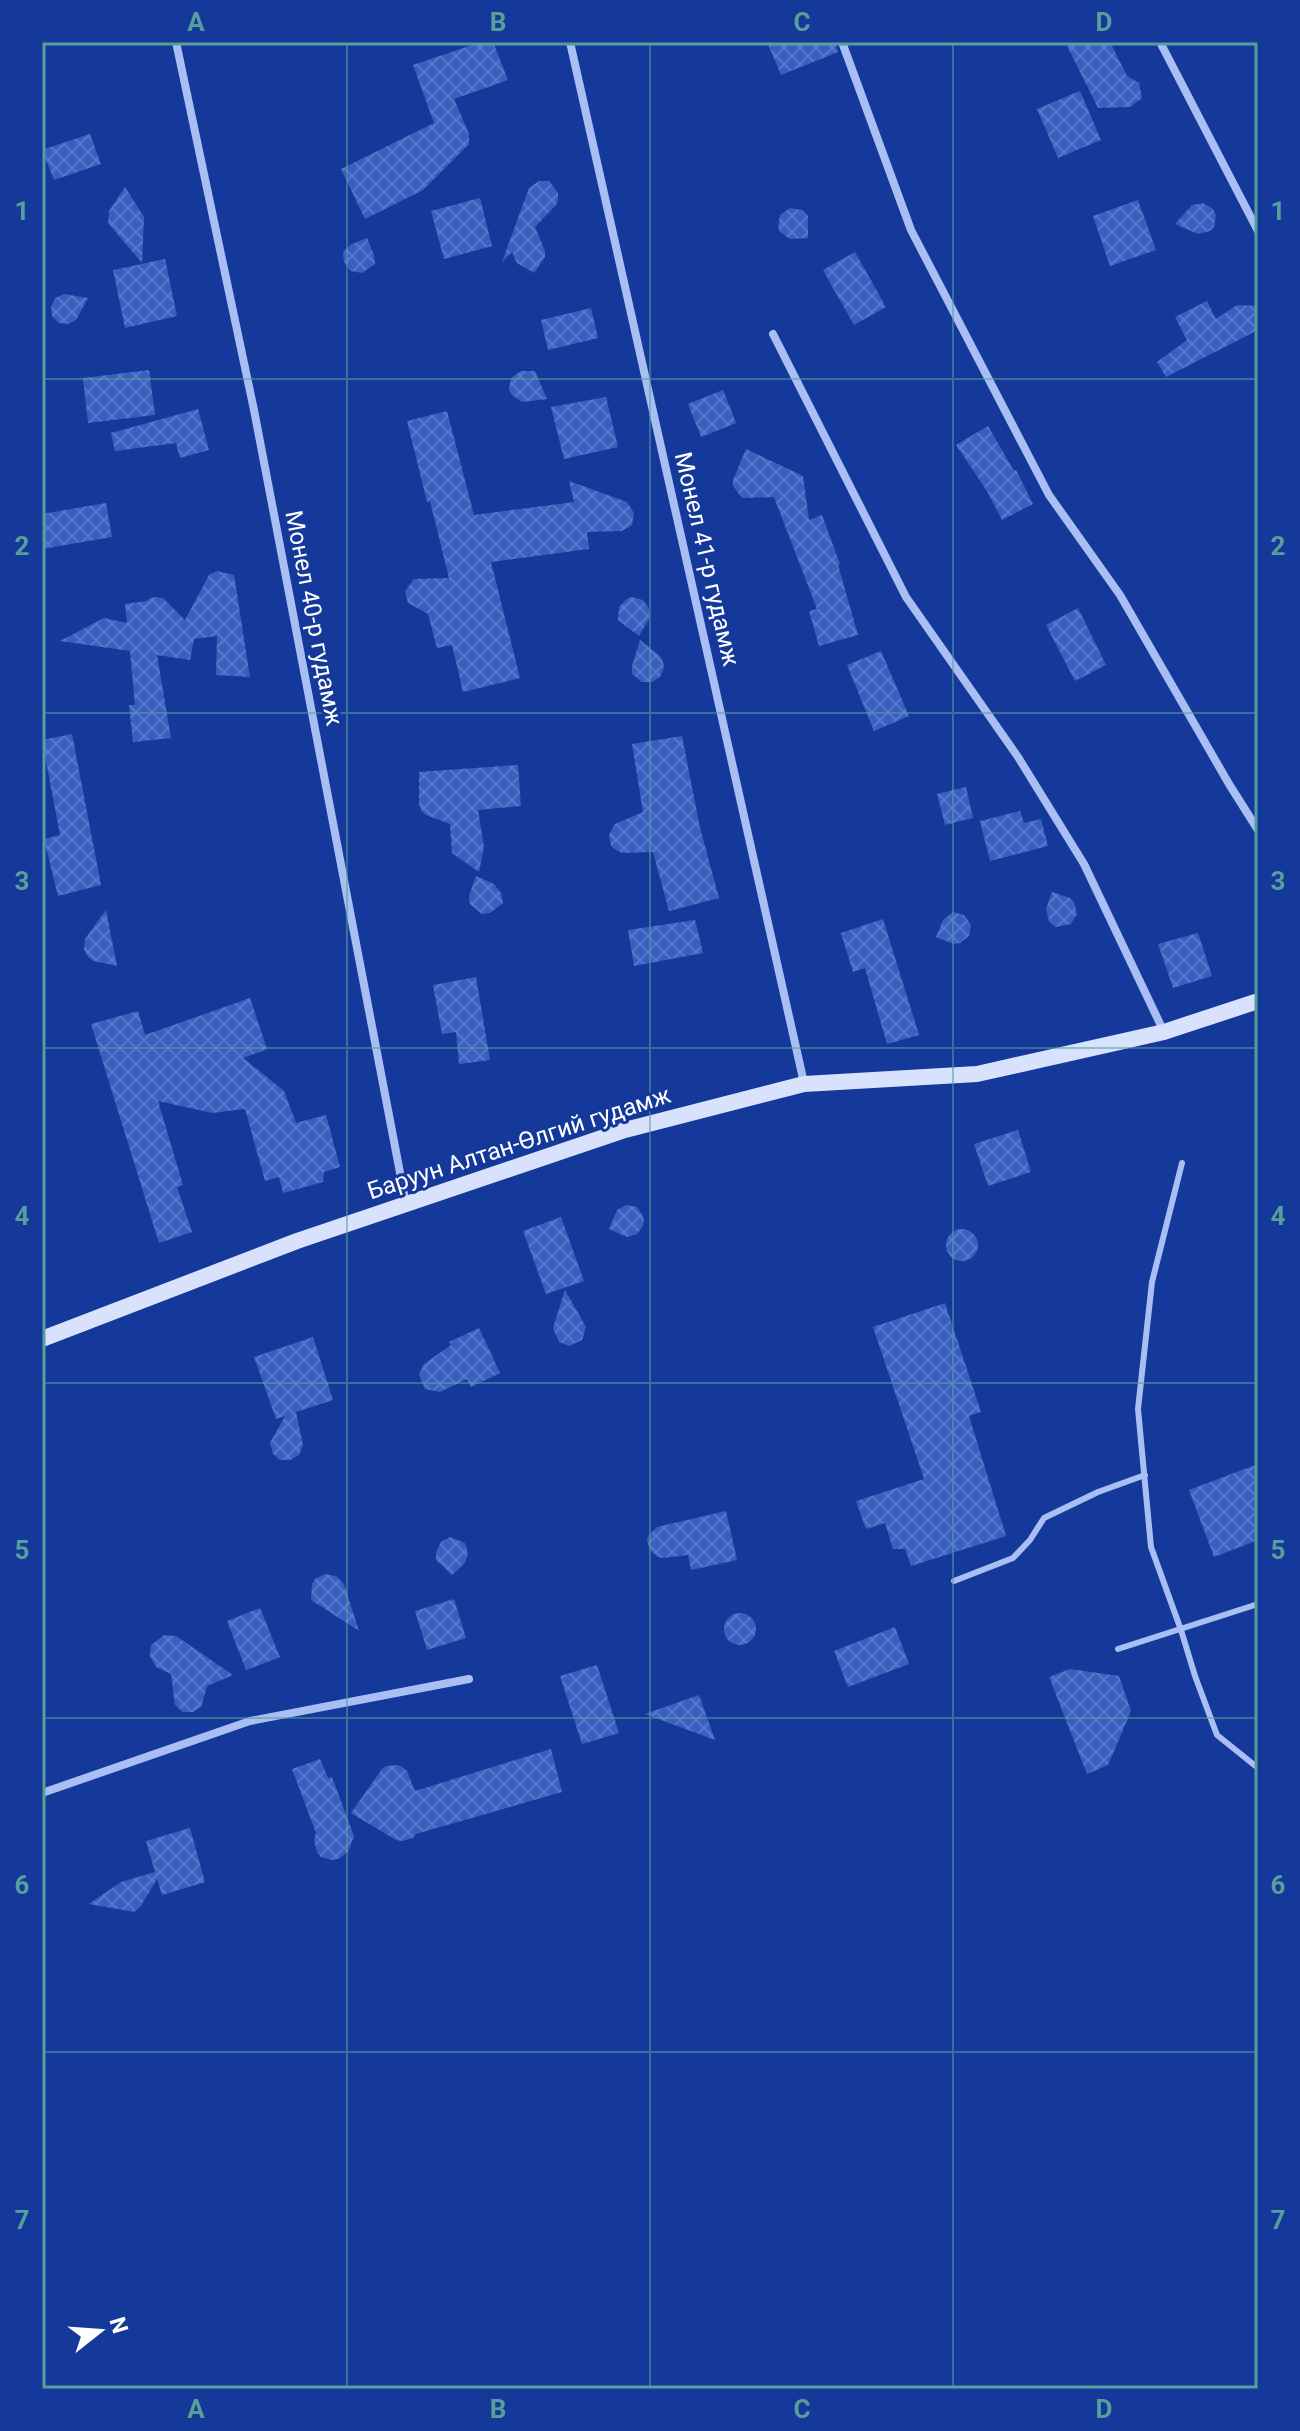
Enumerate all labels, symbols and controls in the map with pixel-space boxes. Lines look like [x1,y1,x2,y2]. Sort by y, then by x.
text: A [187,7,205,37]
text: B [490,7,506,37]
text: C [793,7,811,37]
text: D [1096,7,1112,37]
text: 1 [15,196,29,226]
text: 1 [1271,196,1285,226]
street label: Монел 41-р гудамж [669,449,745,669]
street label: Монел 40-р гудамж [279,508,349,729]
text: 2 [15,531,29,561]
text: 2 [1271,531,1285,561]
text: 3 [15,866,29,896]
text: 3 [1271,866,1285,896]
street label: Баруун Алтан-Өлгий гудамж [364,1080,675,1205]
text: 4 [15,1201,30,1231]
text: 4 [1271,1201,1286,1231]
text: 5 [15,1535,29,1565]
text: 5 [1271,1535,1285,1565]
text: 6 [15,1870,30,1900]
text: 6 [1271,1870,1286,1900]
text: 7 [15,2205,29,2235]
text: 7 [1271,2205,1285,2235]
north arrow [60,2291,140,2371]
text: N [104,2314,133,2336]
text: A [187,2394,205,2424]
text: B [490,2394,506,2424]
text: C [793,2394,811,2424]
text: D [1096,2394,1112,2424]

